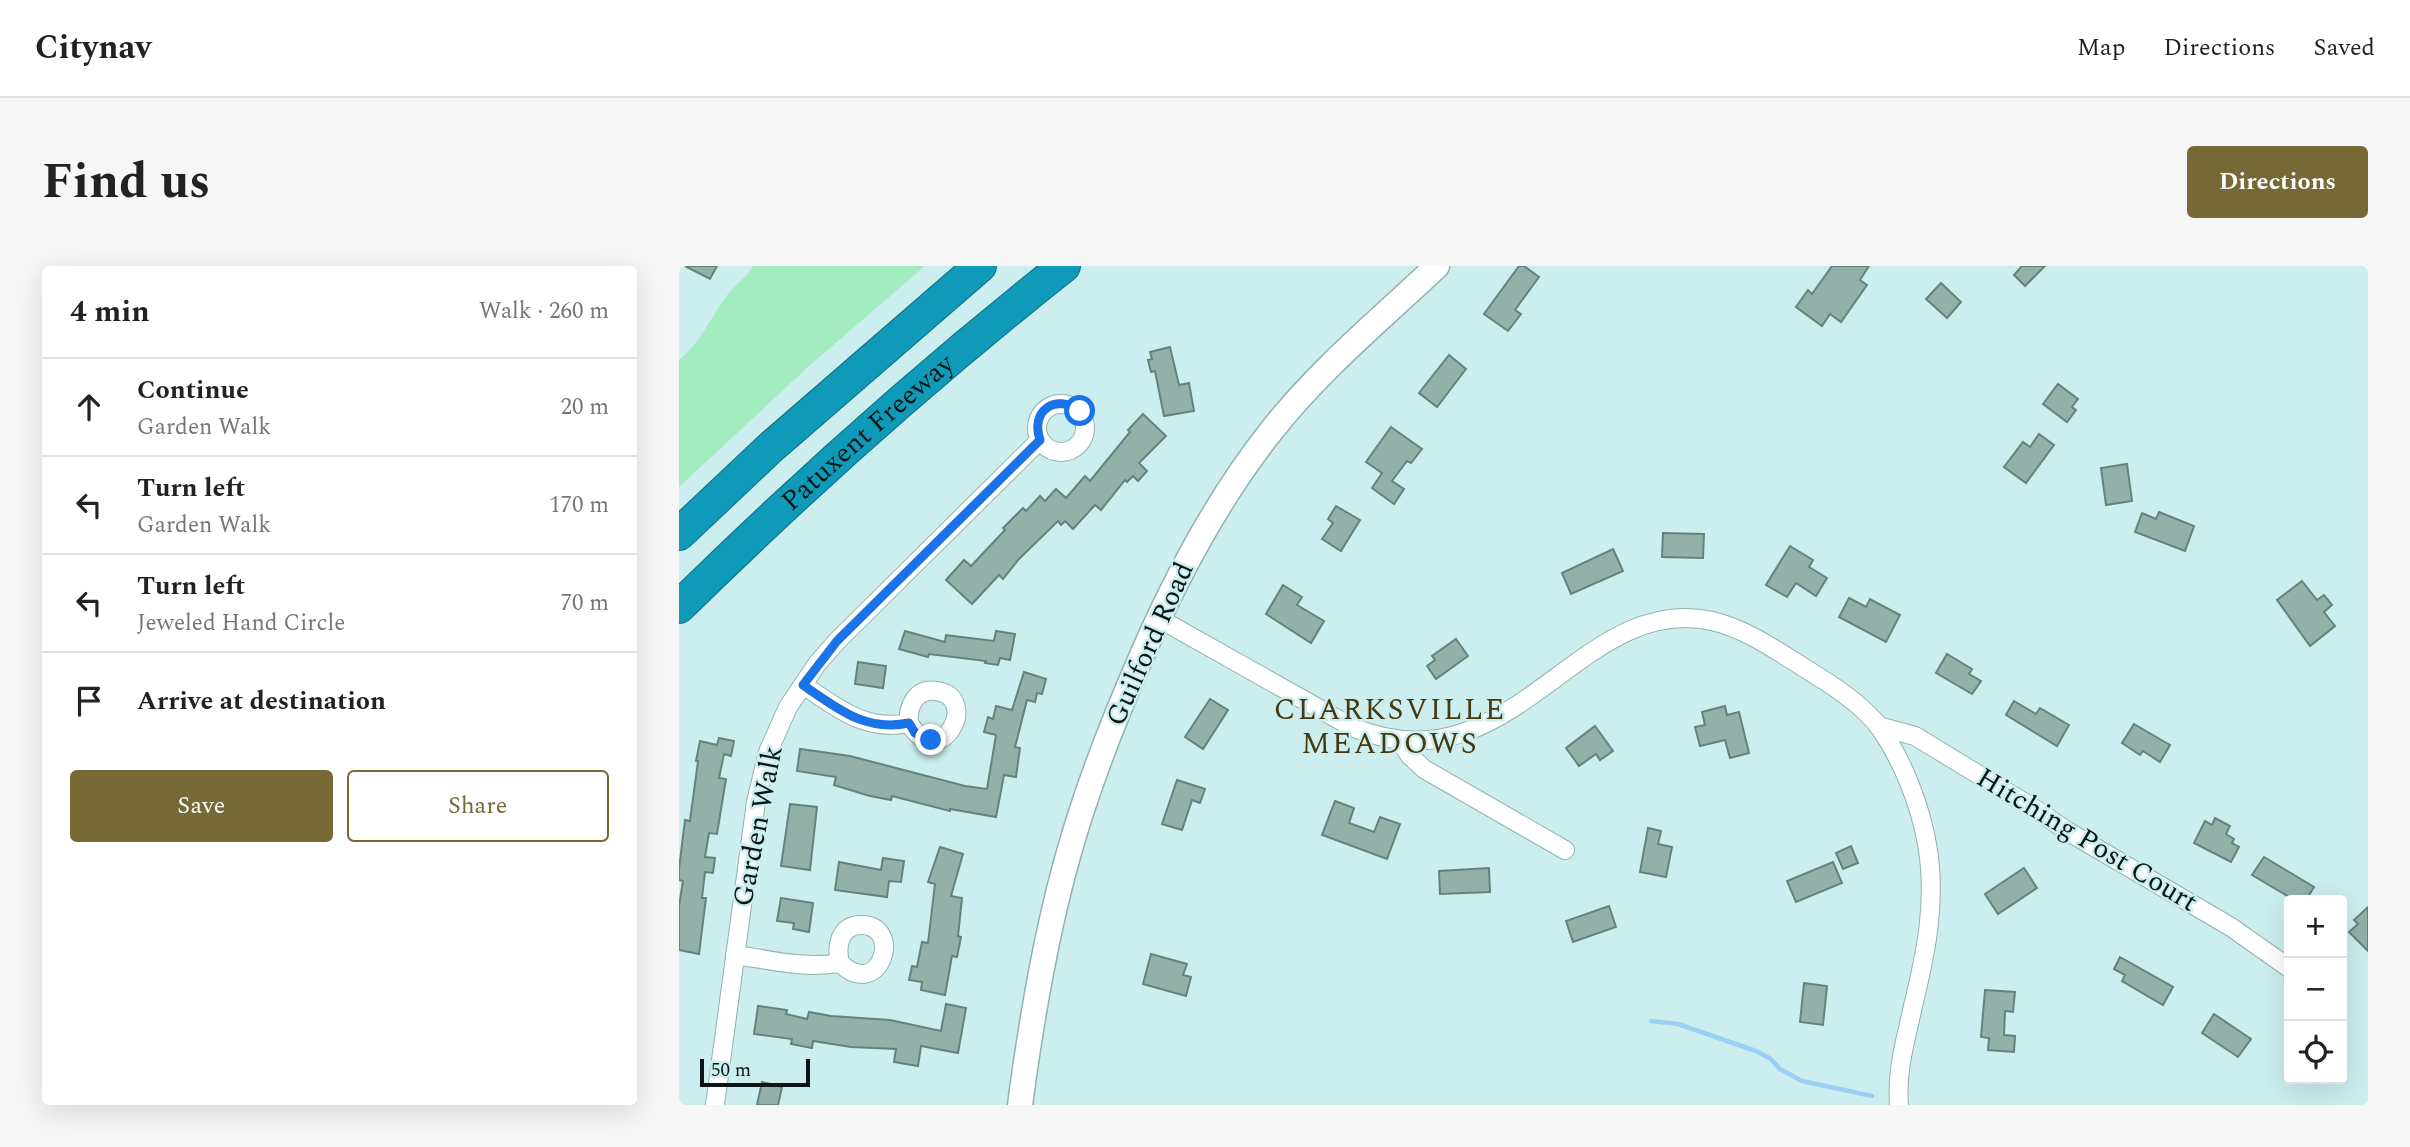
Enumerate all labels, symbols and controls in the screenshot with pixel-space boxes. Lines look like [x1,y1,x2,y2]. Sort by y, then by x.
text: Citynav [35,23,151,73]
text: Map [2077,30,2125,66]
text: Directions [2163,30,2275,66]
text: Saved [2313,30,2375,66]
text: Find us [42,145,210,220]
button: Directions [2187,146,2368,218]
text: 4 min [70,289,150,335]
text: Walk · 260 m [479,294,609,329]
street label: Patuxent Freeway [771,342,965,521]
text: Continue [137,370,249,410]
icon: ahead [70,388,108,426]
text: 20 m [560,390,609,425]
route start [1064,395,1095,426]
text: Garden Walk [137,410,271,445]
text: Turn left [137,468,245,508]
icon: left [70,486,108,524]
text: 170 m [549,488,609,523]
text: Garden Walk [137,508,271,543]
street label: Guilford Road [1095,555,1205,733]
text: Turn left [137,566,245,606]
icon: left [70,584,108,622]
text: 70 m [560,586,609,621]
text: Jeweled Hand Circle [137,606,345,641]
text: Arrive at destination [137,681,386,721]
icon: arrive [70,682,108,720]
district label: CLARKSVILLE MEADOWS [1274,687,1506,767]
route end [915,724,946,755]
street label: Garden Walk [721,742,795,910]
street label: Hitching Post Court [1968,757,2206,923]
button: Save [70,770,333,842]
button: Share [347,770,609,842]
map controls [2284,895,2347,1084]
button: + [2284,895,2347,958]
button: − [2284,958,2347,1021]
button: locate [2284,1021,2347,1084]
scale bar [700,1056,810,1088]
text: 50 m [711,1056,751,1085]

